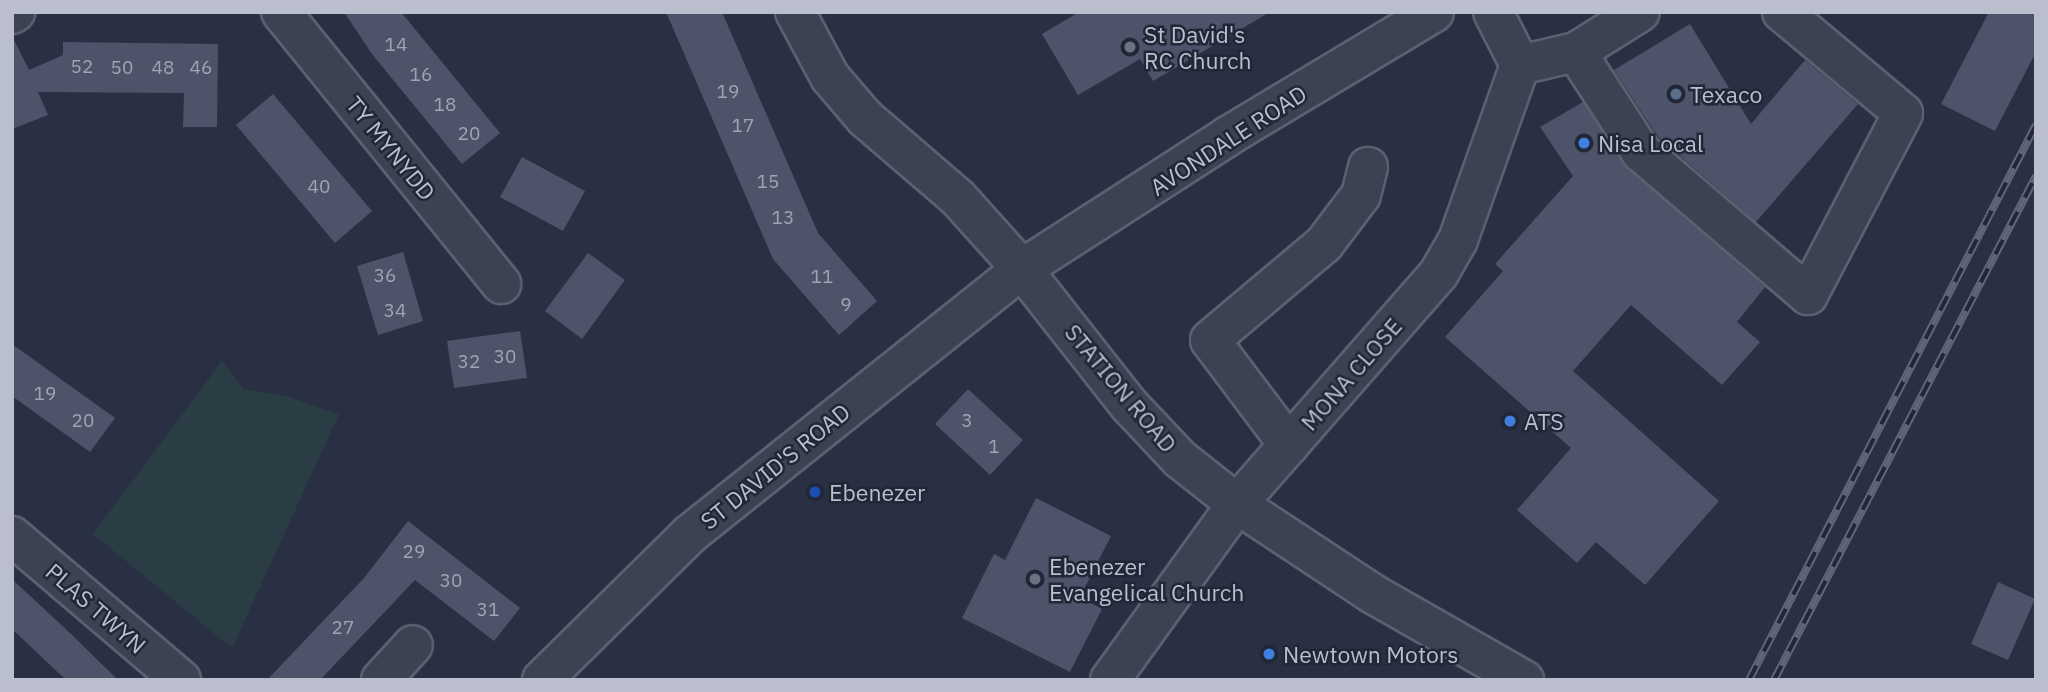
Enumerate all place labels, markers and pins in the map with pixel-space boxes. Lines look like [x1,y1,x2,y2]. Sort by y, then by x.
place label: St David's RC Church [1144,20,1252,74]
marker: St David's RC Church [1122,39,1138,55]
place label: Texaco [1690,80,1762,108]
marker: Texaco [1668,86,1684,102]
place label: Nisa Local [1598,129,1703,157]
marker: Nisa Local [1576,135,1592,151]
place label: ATS [1524,407,1564,435]
marker: ATS [1502,413,1518,429]
place label: Ebenezer [829,478,925,506]
marker: Ebenezer [807,484,823,500]
place label: Ebenezer Evangelical Church [1049,552,1244,606]
marker: Ebenezer Evangelical Church [1027,571,1043,587]
place label: Newtown Motors [1283,640,1458,668]
marker: Newtown Motors [1261,646,1277,662]

